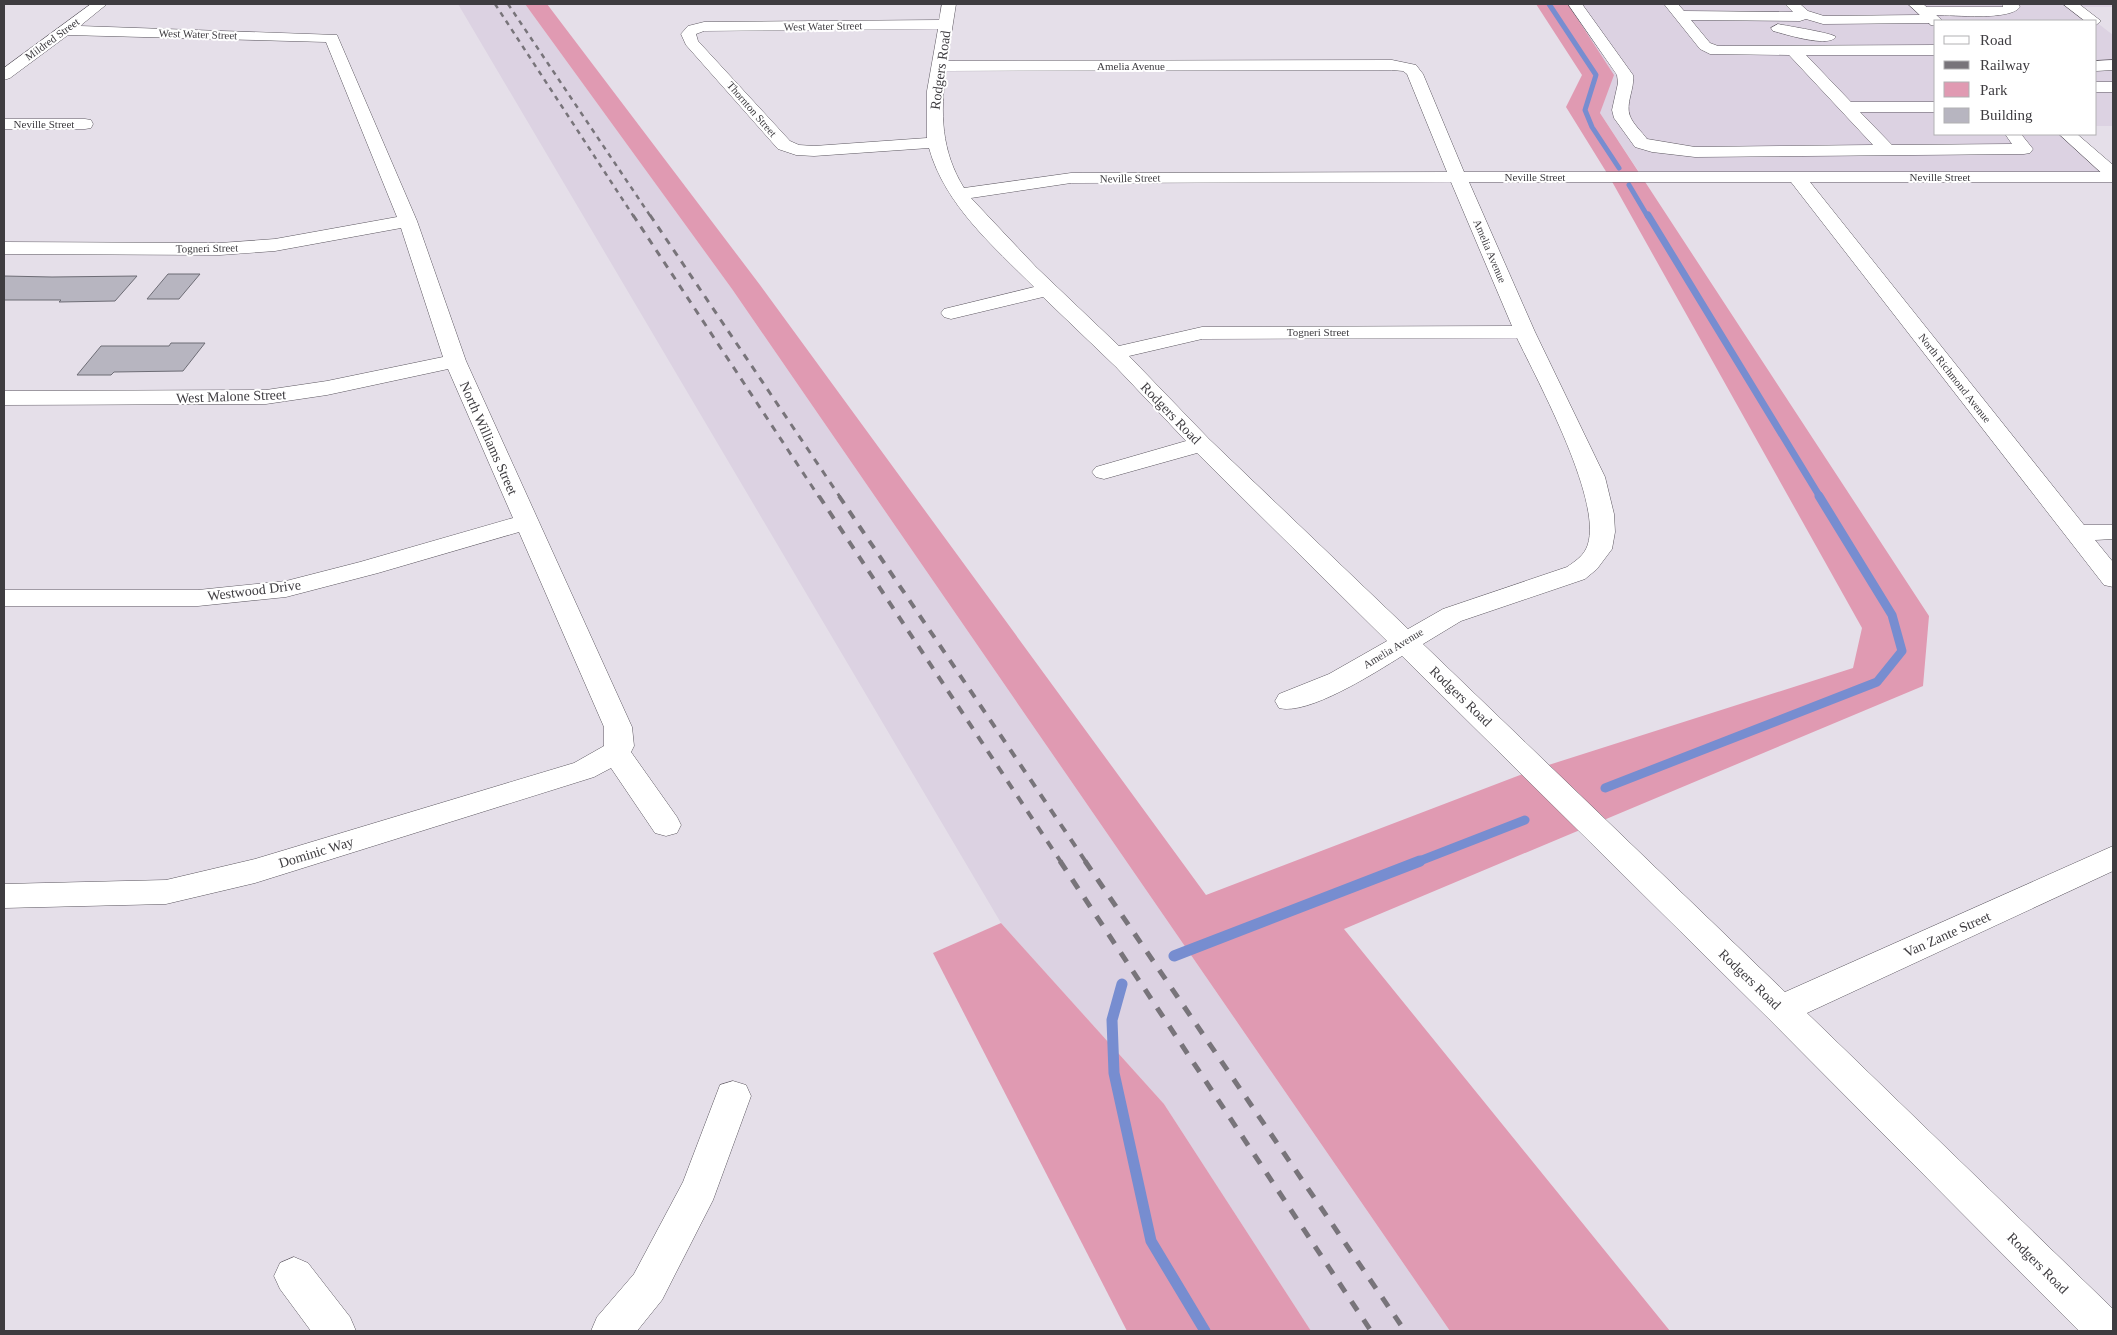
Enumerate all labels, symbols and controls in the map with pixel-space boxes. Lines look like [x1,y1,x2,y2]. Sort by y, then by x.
street label: Mildred Street [23,15,81,63]
street label: West Water Street [784,19,862,33]
legend [1934,20,2097,135]
street label: West Water Street [158,27,238,41]
street label: Rodgers Road [928,30,953,111]
text: Road [1980,32,2012,48]
text: Railway [1980,57,2030,73]
street label: Amelia Avenue [1097,60,1165,72]
street label: Thornton Street [725,79,779,139]
text: Park [1980,82,2008,98]
text: Building [1980,107,2033,123]
street label: Neville Street [14,118,74,130]
street label: Neville Street [1100,171,1160,185]
street label: Neville Street [1505,171,1565,183]
street label: Neville Street [1910,171,1970,183]
street label: Amelia Avenue [1471,217,1509,285]
street label: Togneri Street [176,241,238,255]
street label: Togneri Street [1287,326,1349,338]
street label: North Richmond Avenue [1916,331,1994,425]
street label: North Williams Street [457,379,520,497]
street label: Rodgers Road [1138,379,1204,447]
street label: West Malone Street [176,387,286,406]
street label: Westwood Drive [206,577,302,604]
street label: Amelia Avenue [1361,625,1425,671]
street label: Rodgers Road [1427,663,1495,729]
street label: Dominic Way [277,834,355,871]
street label: Van Zante Street [1902,909,1993,960]
street label: Rodgers Road [1716,946,1784,1012]
street label: Rodgers Road [2004,1230,2071,1297]

